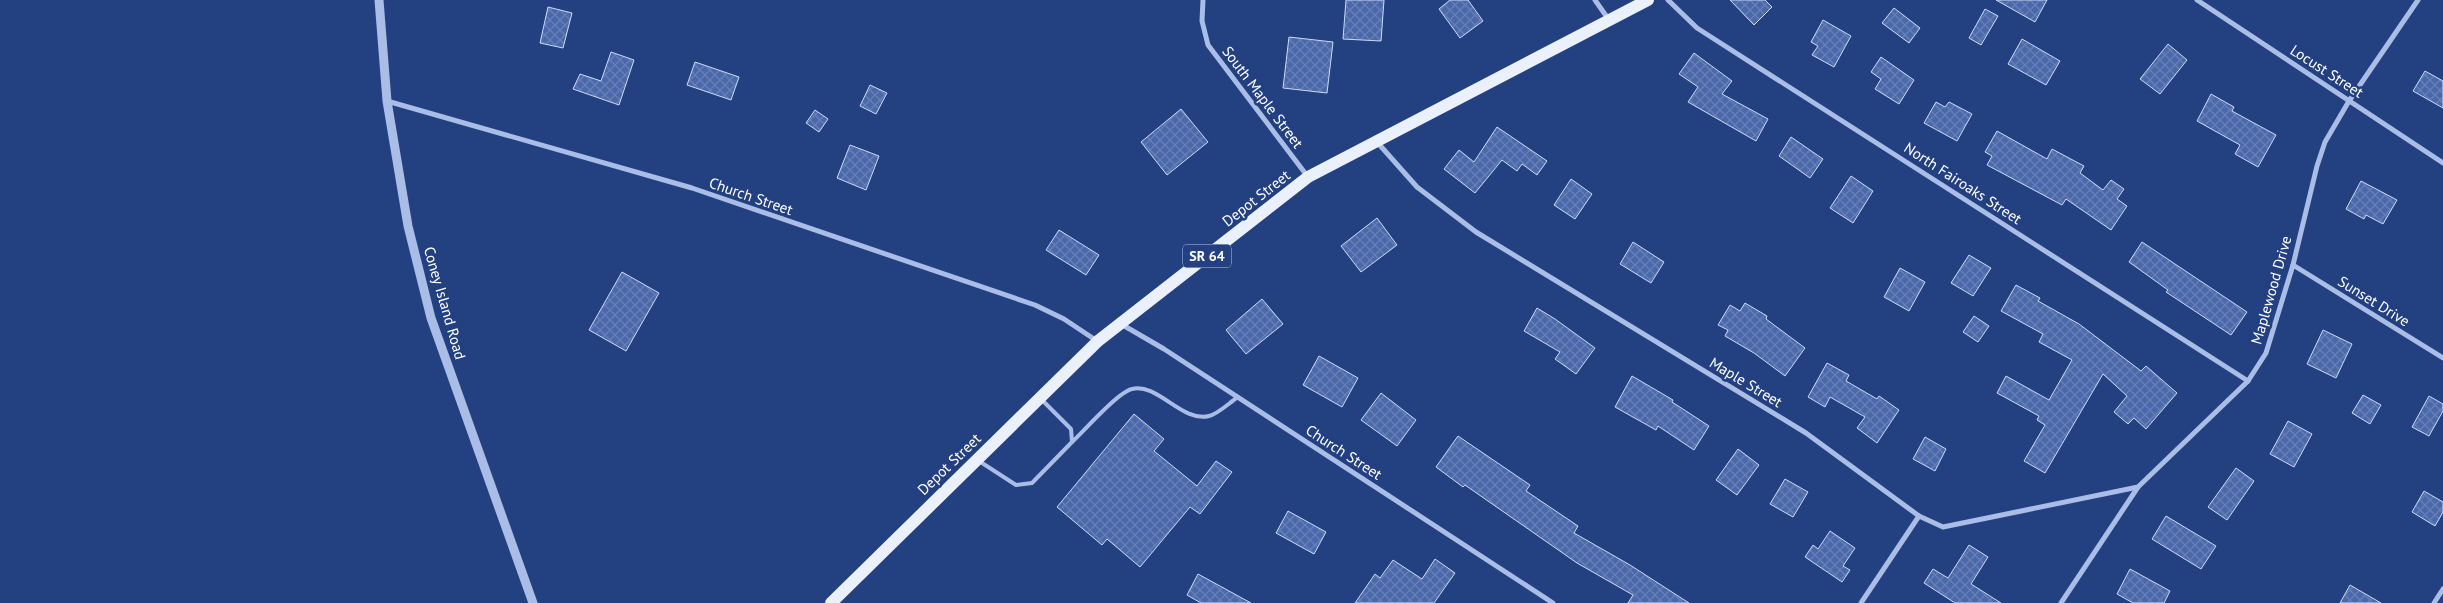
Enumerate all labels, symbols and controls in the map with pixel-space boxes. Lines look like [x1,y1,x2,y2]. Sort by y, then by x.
street label: Locust Street [2287,40,2367,102]
street label: South Maple Street [1218,42,1308,152]
street label: North Fairoaks Street [1901,138,2025,228]
street label: Depot Street [1218,166,1294,230]
street label: Church Street [707,173,795,219]
street label: Maplewood Drive [2246,234,2296,346]
street label: Coney Island Road [420,244,470,362]
road number: SR 64 [1183,245,1231,268]
street label: Sunset Drive [2335,272,2413,330]
street label: Maple Street [1706,353,1786,411]
street label: Church Street [1302,420,1386,484]
street label: Depot Street [913,429,985,499]

